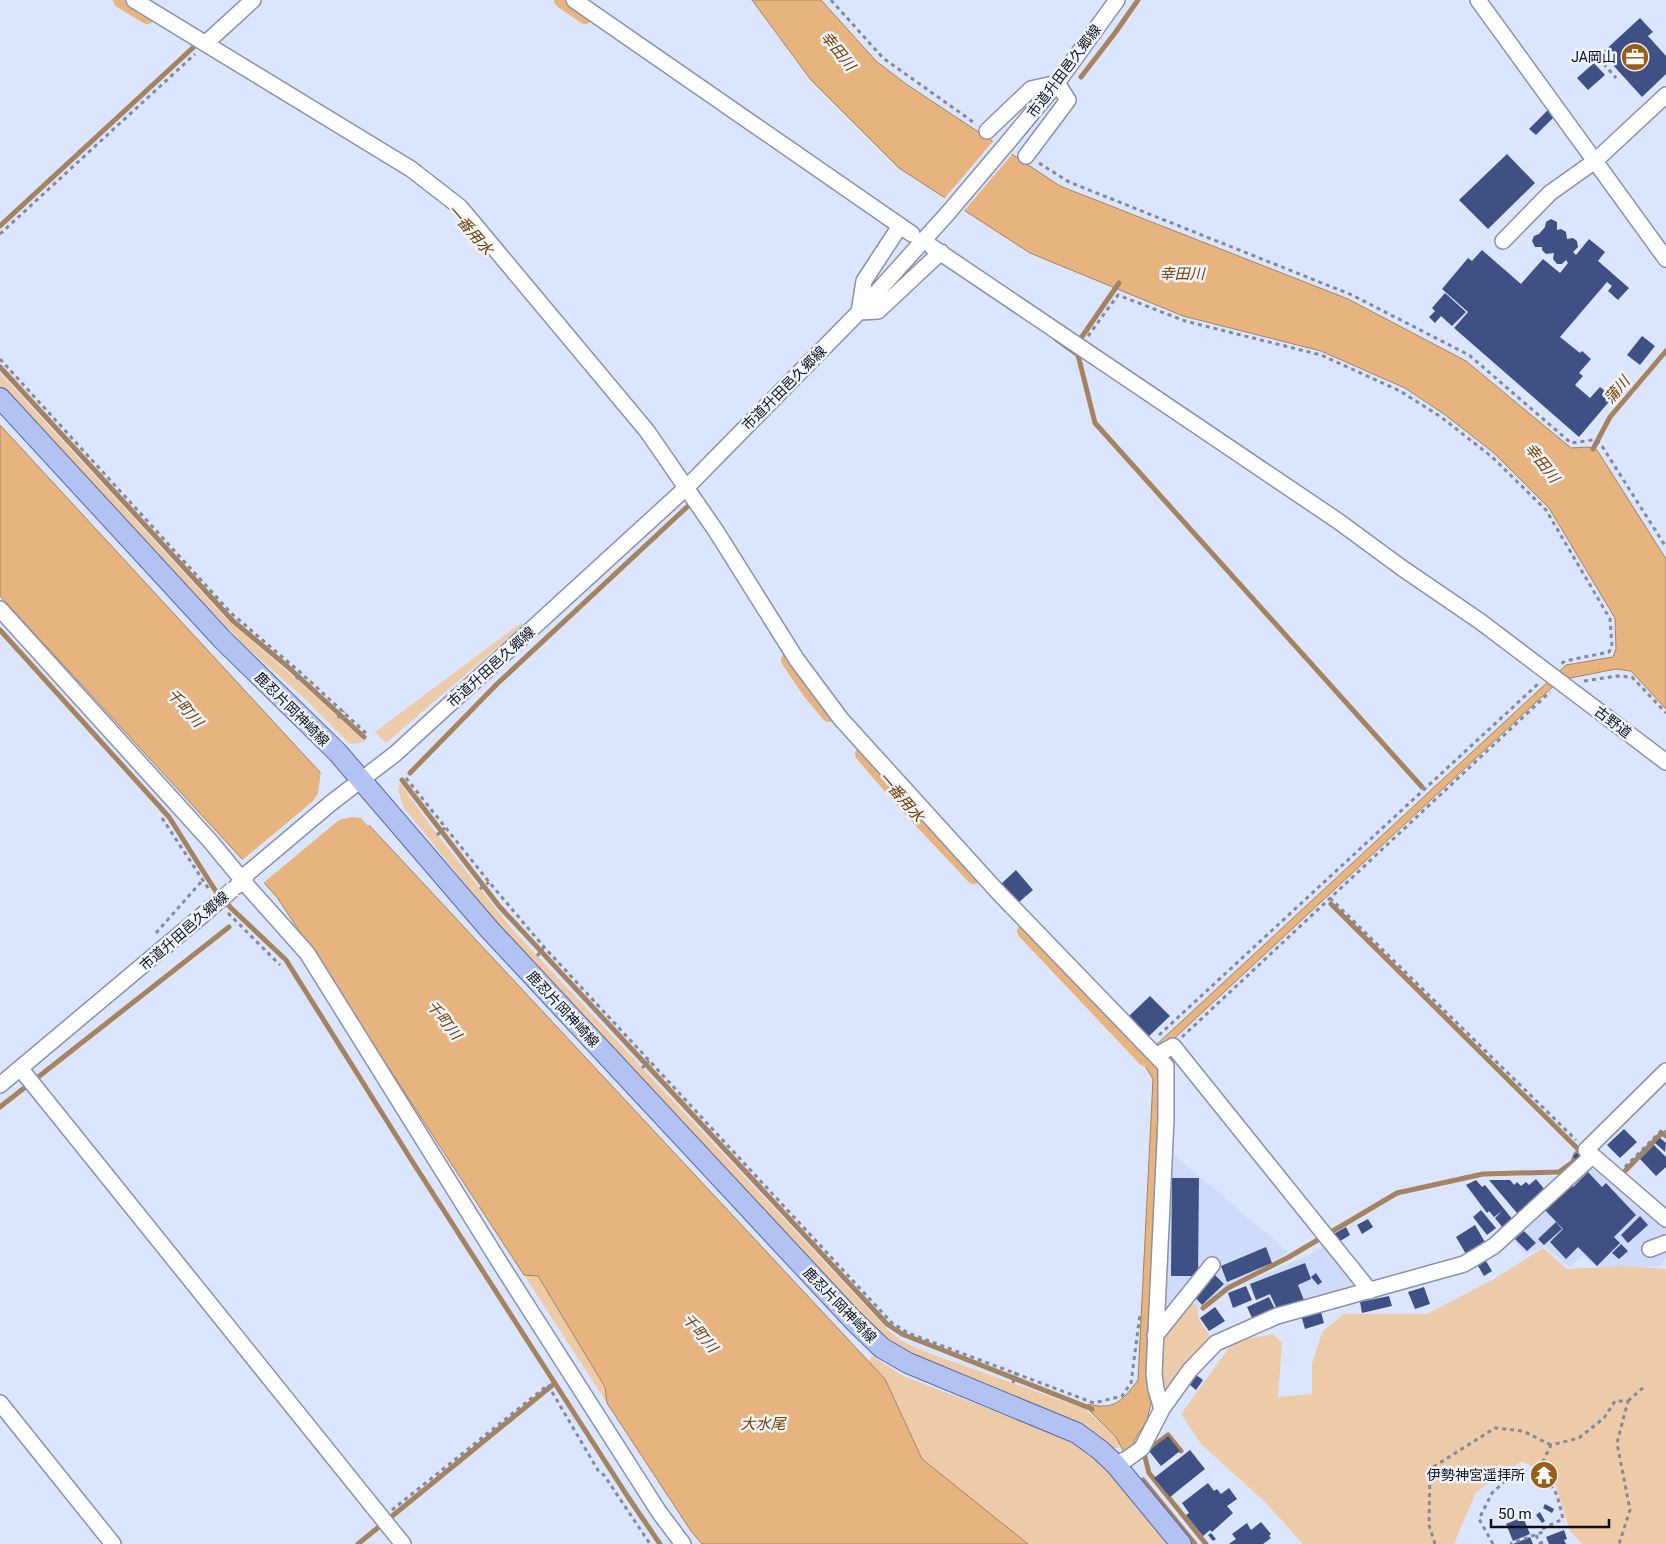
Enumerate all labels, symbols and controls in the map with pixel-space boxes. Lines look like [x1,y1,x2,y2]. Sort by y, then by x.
street label: 市道升田邑久郷線 [1024,21,1104,121]
water label: 幸田川 [817,28,860,76]
office icon: JA岡山 [1620,42,1650,72]
place label: JA岡山 [1571,49,1616,65]
water label: 一番用水 [444,201,498,260]
water label: 幸田川 [1159,265,1206,283]
street label: 市道升田邑久郷線 [739,343,829,433]
water label: 蒲川 [1600,371,1635,407]
water label: 幸田川 [1521,440,1564,488]
street label: 市道升田邑久郷線 [444,624,538,710]
street label: 鹿忍片岡神崎線 [252,669,332,749]
water label: 千町川 [163,685,208,732]
street label: 古野道 [1591,703,1635,741]
water label: 一番用水 [875,768,929,827]
street label: 市道升田邑久郷線 [136,888,232,974]
street label: 鹿忍片岡神崎線 [524,968,602,1050]
water label: 千町川 [423,997,466,1045]
street label: 鹿忍片岡神崎線 [800,1264,880,1346]
water label: 千町川 [679,1310,723,1358]
water label: 大水尾 [740,1415,787,1433]
temple icon: 伊勢神宮遥拝所 [1529,1460,1559,1490]
place label: 伊勢神宮遥拝所 [1427,1467,1525,1483]
scale bar [1491,1496,1608,1528]
text: 50 m [1498,1505,1532,1523]

